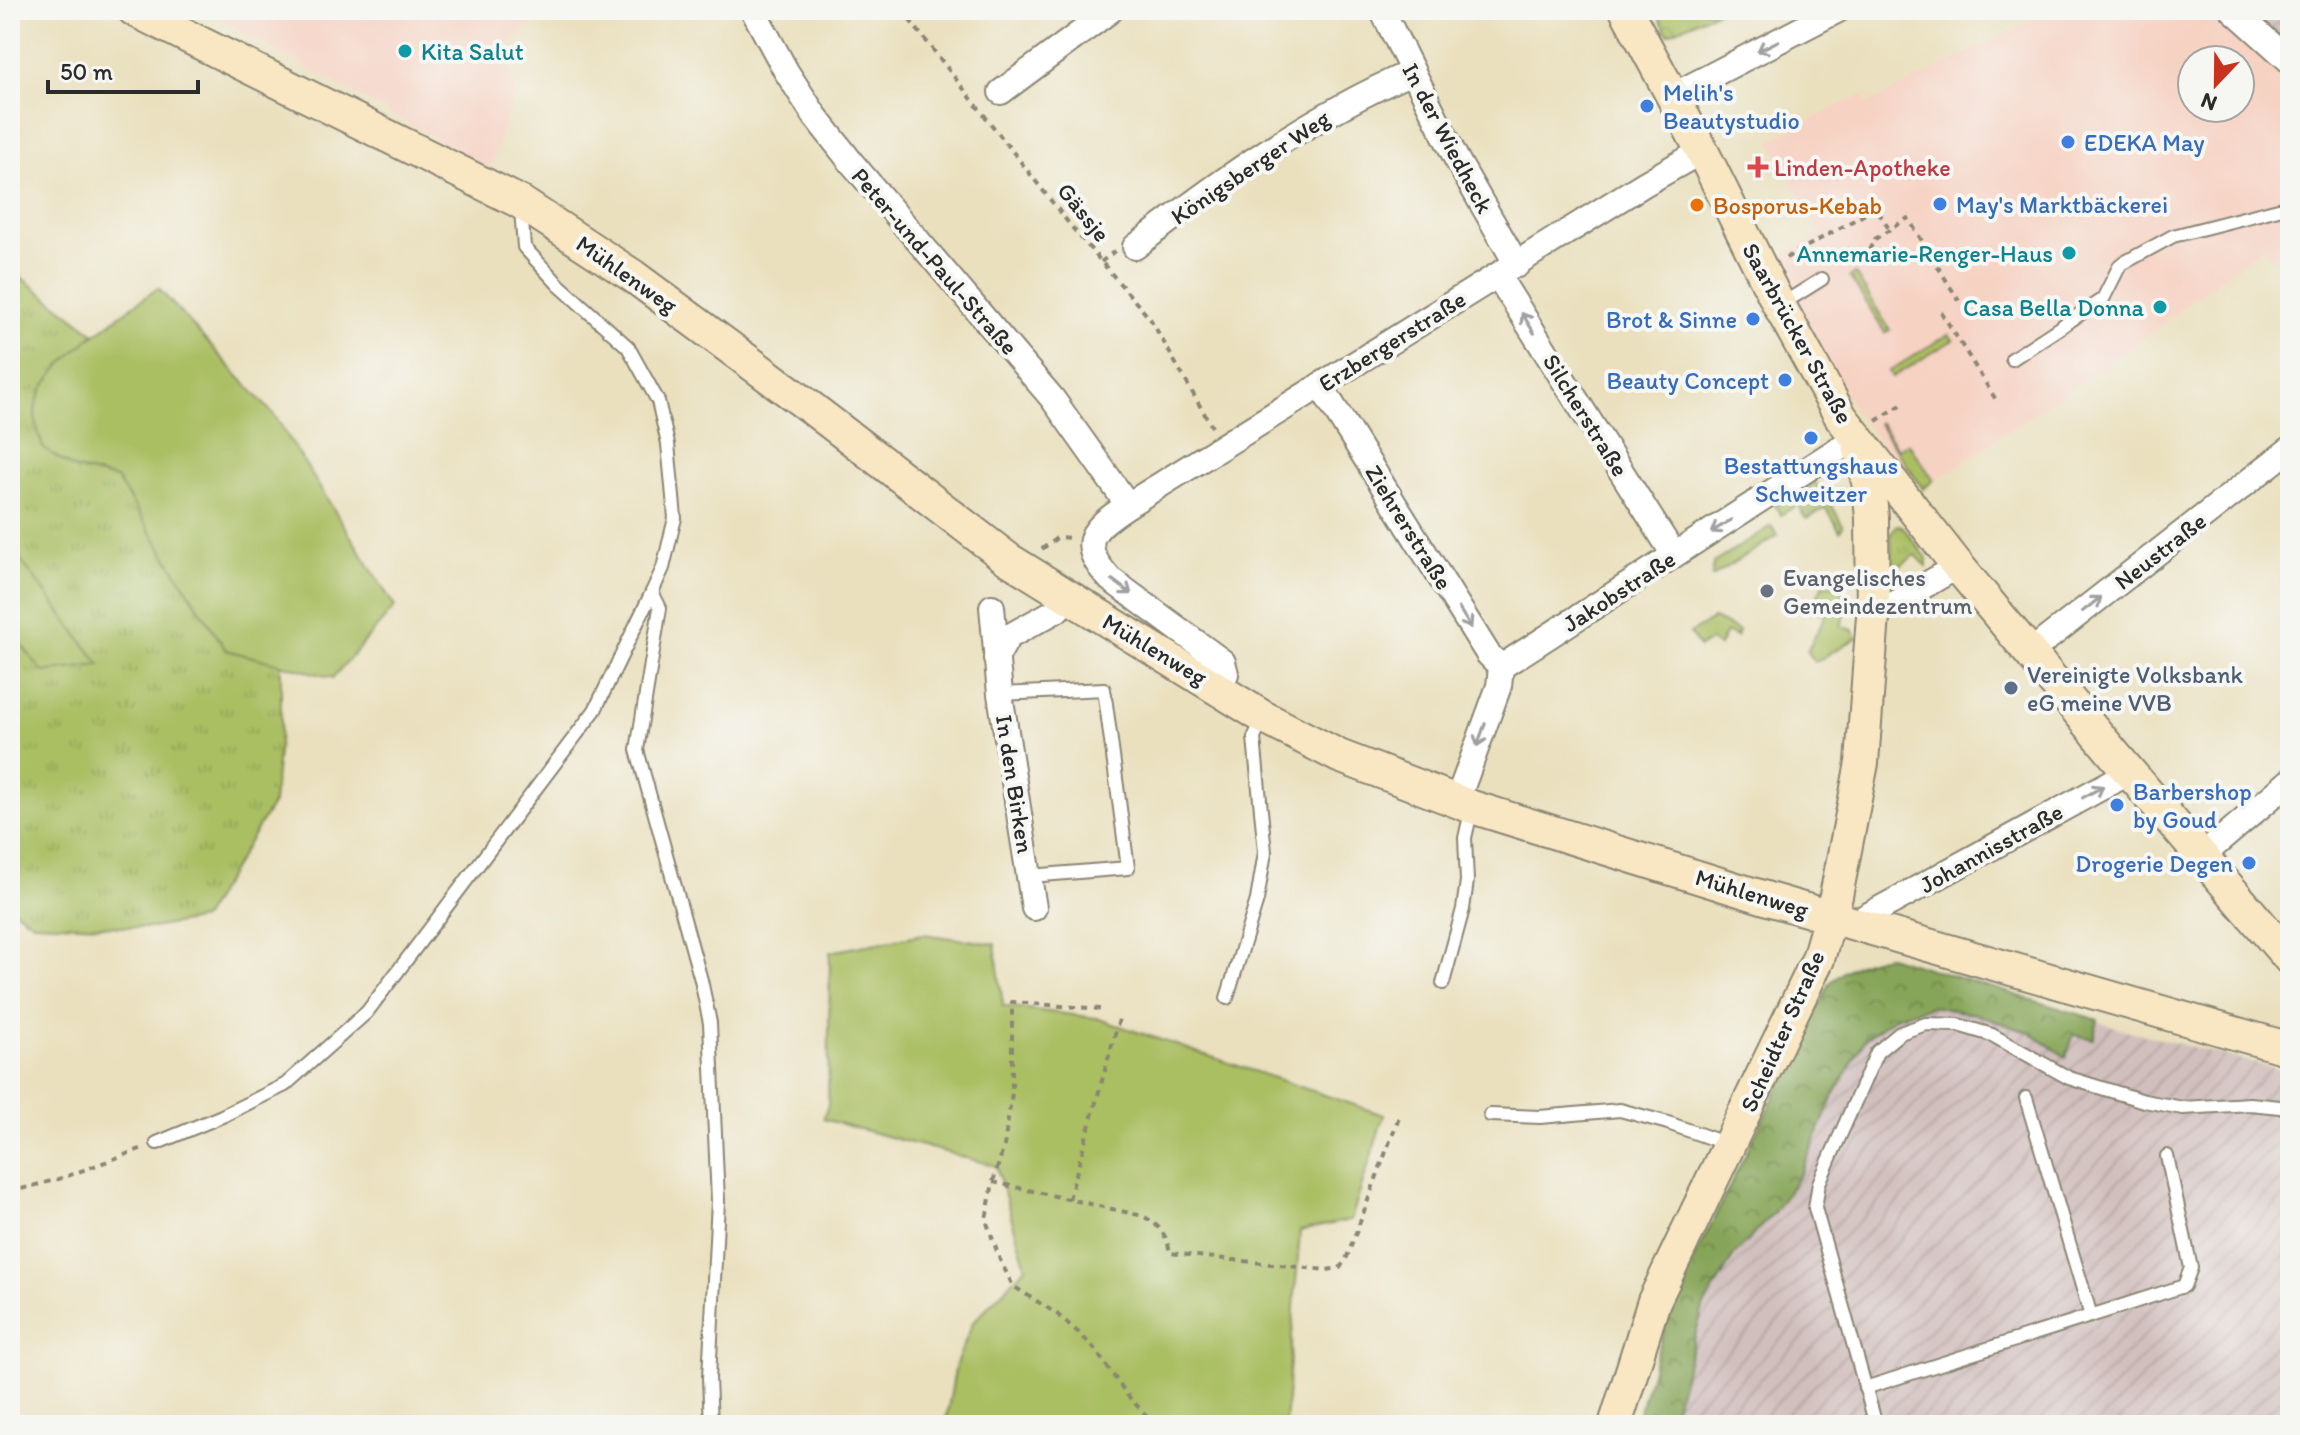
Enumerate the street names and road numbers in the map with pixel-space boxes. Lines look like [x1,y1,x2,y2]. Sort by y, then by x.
street label: In der Wiedheck [1396,58,1500,219]
street label: Königsberger Weg [1165,103,1336,231]
street label: Peter-und-Paul-Straße [846,161,1024,361]
street label: Gässje [1051,177,1117,247]
street label: Mühlenweg [571,229,684,320]
street label: Saarbrücker Straße [1736,238,1860,428]
street label: Erzbergerstraße [1313,284,1471,398]
street label: Silcherstraße [1537,348,1635,482]
street label: Ziehrerstraße [1359,459,1459,595]
street label: Neustraße [2108,506,2212,596]
street label: Jakobstraße [1557,544,1681,638]
street label: Mühlenweg [1097,606,1213,692]
street label: In den Birken [990,713,1040,856]
street label: Johannisstraße [1914,797,2068,899]
street label: Mühlenweg [1692,862,1813,924]
street label: Scheidter Straße [1733,946,1831,1116]

